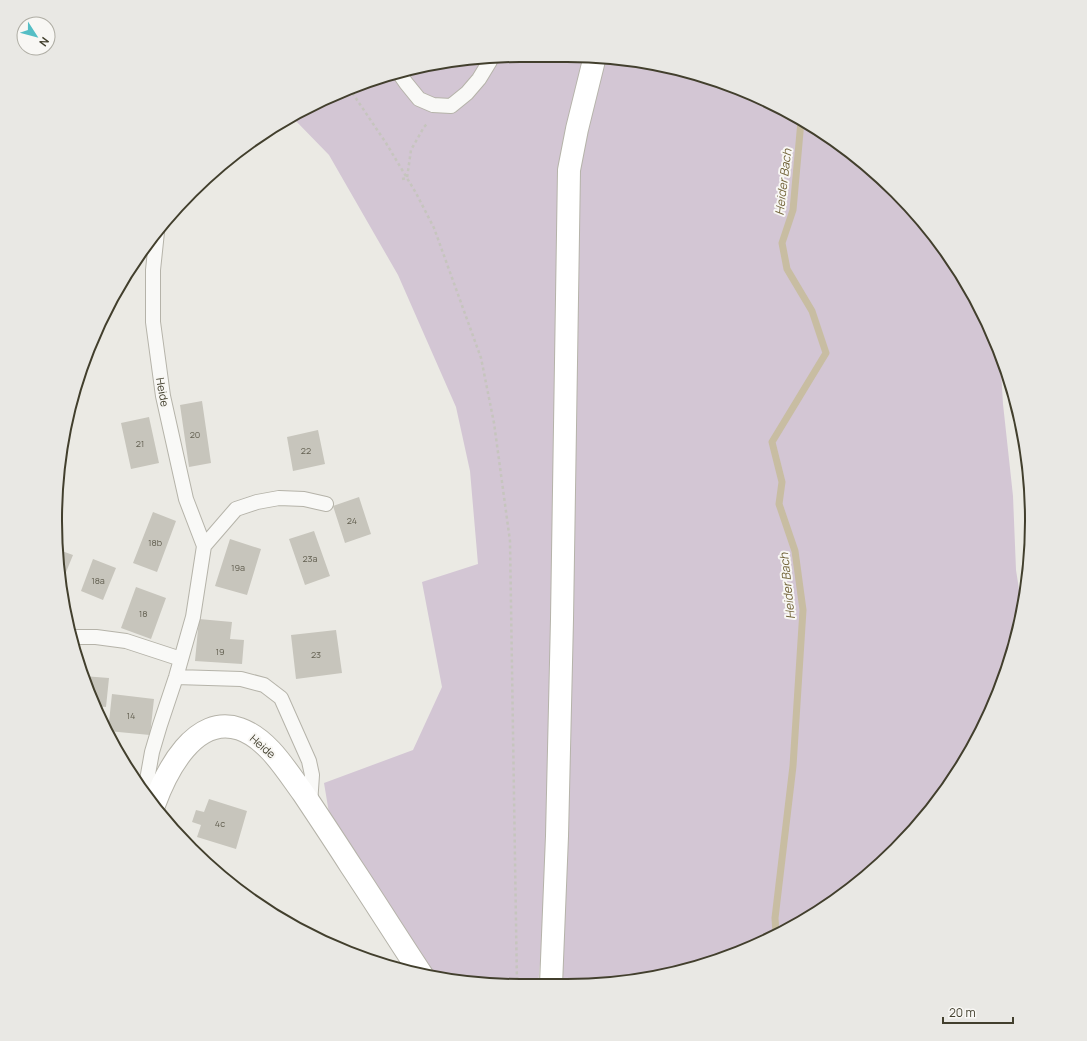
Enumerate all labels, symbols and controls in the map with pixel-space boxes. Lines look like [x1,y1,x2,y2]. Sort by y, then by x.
north arrow [16,16,56,56]
text: N [36,35,53,50]
water label: Heider Bach [770,147,796,216]
street label: Heide [153,376,173,408]
house number: 20 [190,428,200,441]
house number: 21 [136,437,144,450]
house number: 22 [301,444,311,457]
house number: 24 [347,514,357,527]
house number: 18b [148,536,162,549]
water label: Heider Bach [775,551,799,620]
house number: 23a [302,552,318,565]
house number: 19a [231,561,245,574]
house number: 18a [91,574,105,587]
house number: 18 [139,607,147,620]
house number: 19 [215,645,225,658]
house number: 23 [311,648,321,661]
house number: 14 [127,709,135,722]
street label: Heide [247,731,279,762]
house number: 4c [215,817,225,830]
scale bar [943,999,1013,1025]
text: 20 m [949,1004,976,1021]

